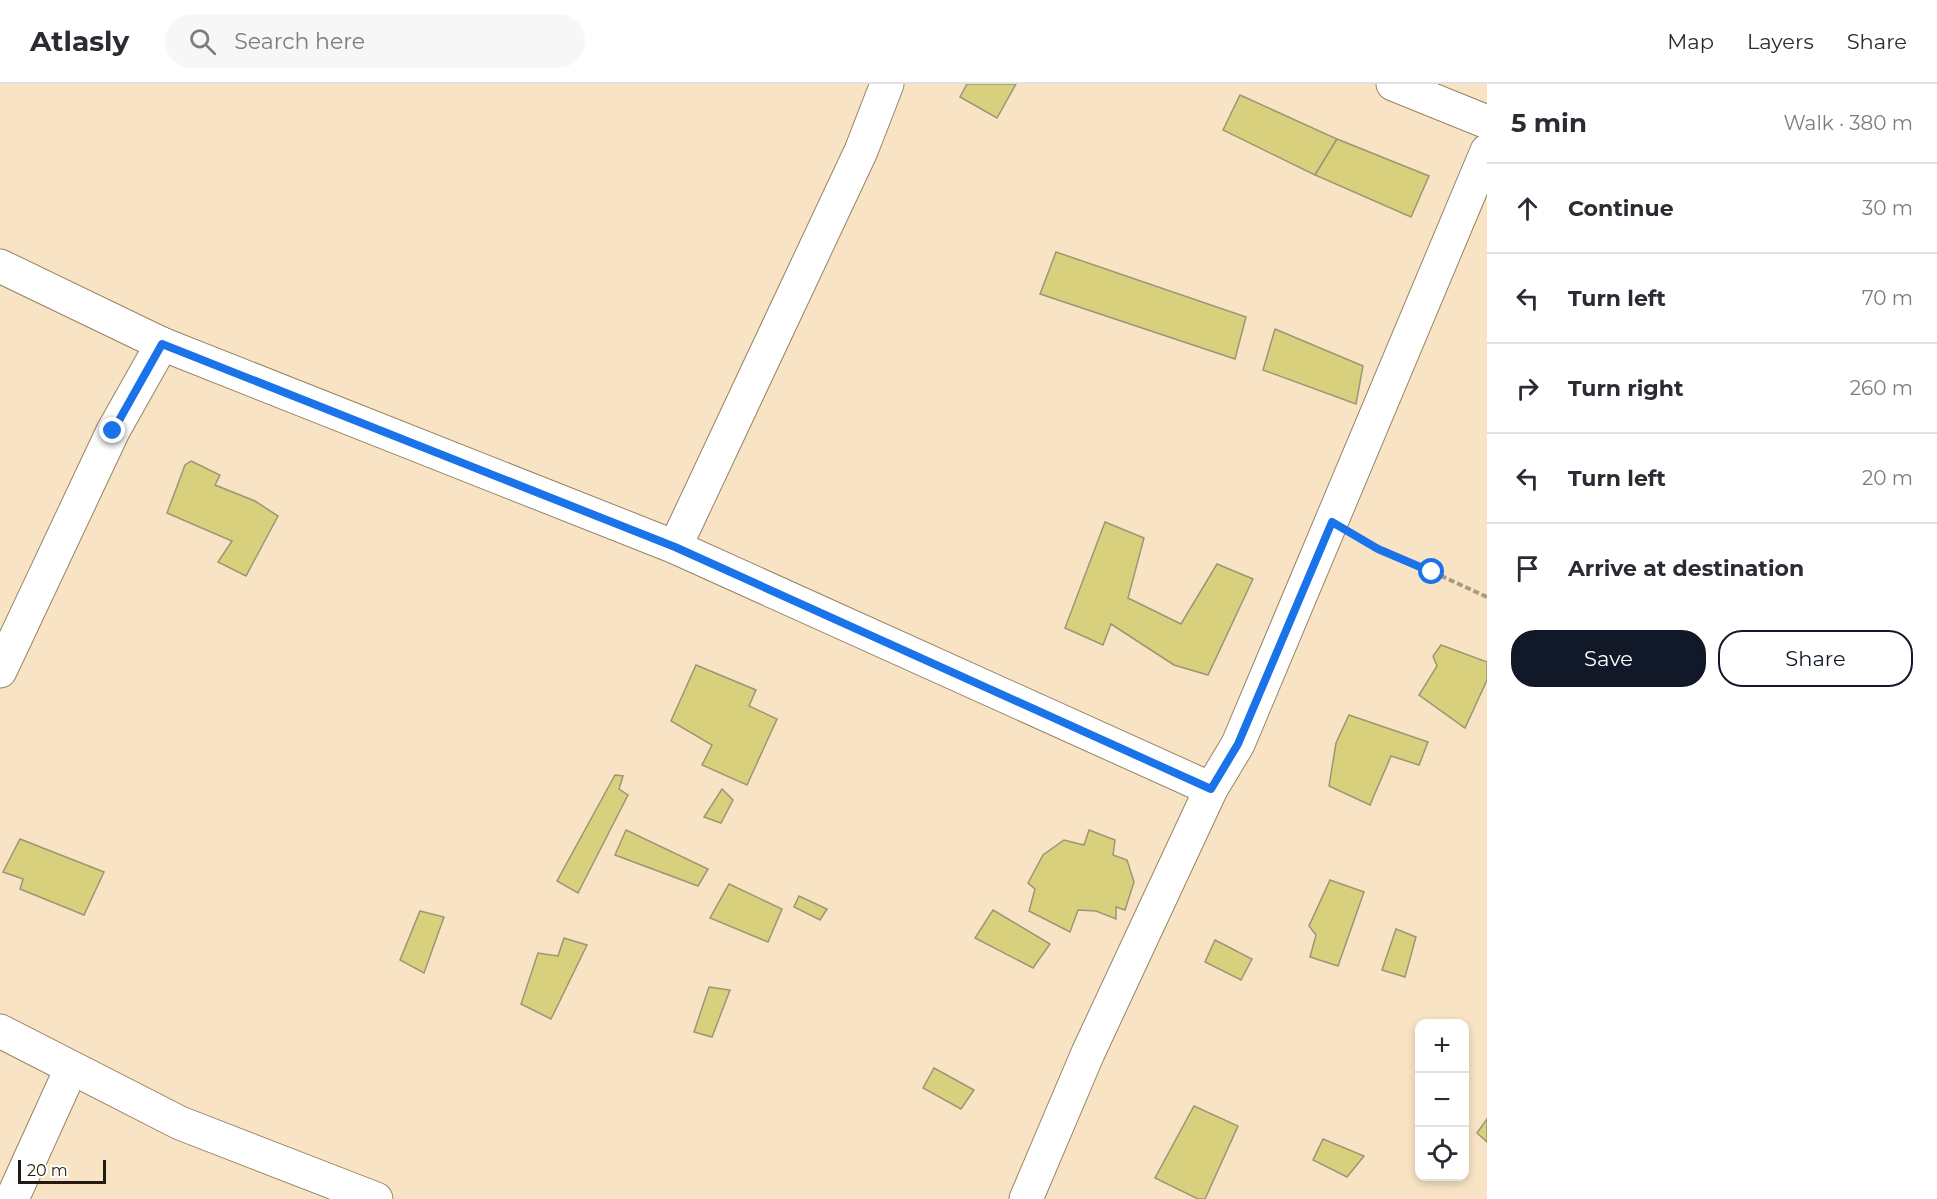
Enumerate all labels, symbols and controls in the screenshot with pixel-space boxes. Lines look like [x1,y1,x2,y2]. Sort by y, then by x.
search box [165,14,585,68]
text: Atlasly [30,24,129,58]
icon: search [186,25,219,58]
text: Search here [234,28,365,55]
text: Map [1667,29,1714,54]
text: Layers [1747,29,1814,54]
text: Share [1847,29,1907,54]
text: 5 min [1511,107,1587,139]
text: Walk · 380 m [1783,111,1913,135]
icon: ahead [1511,192,1544,225]
text: Continue [1568,195,1674,222]
text: 30 m [1862,196,1913,220]
icon: left [1511,282,1544,315]
text: Turn left [1568,285,1666,312]
text: 70 m [1862,286,1913,310]
icon: right [1511,372,1544,405]
text: Turn right [1568,375,1683,402]
text: 260 m [1850,376,1913,400]
route end [99,417,125,443]
icon: left [1511,462,1544,495]
text: Turn left [1568,465,1666,492]
text: 20 m [1862,466,1913,490]
icon: arrive [1511,552,1544,585]
text: Arrive at destination [1568,555,1804,582]
route start [1418,558,1444,584]
button: Save [1511,630,1706,687]
button: Share [1718,630,1913,687]
map controls [1415,1019,1469,1181]
button: + [1415,1019,1469,1073]
button: − [1415,1073,1469,1127]
button: locate [1415,1127,1469,1181]
scale bar [18,1157,106,1184]
text: 20 m [27,1161,68,1180]

